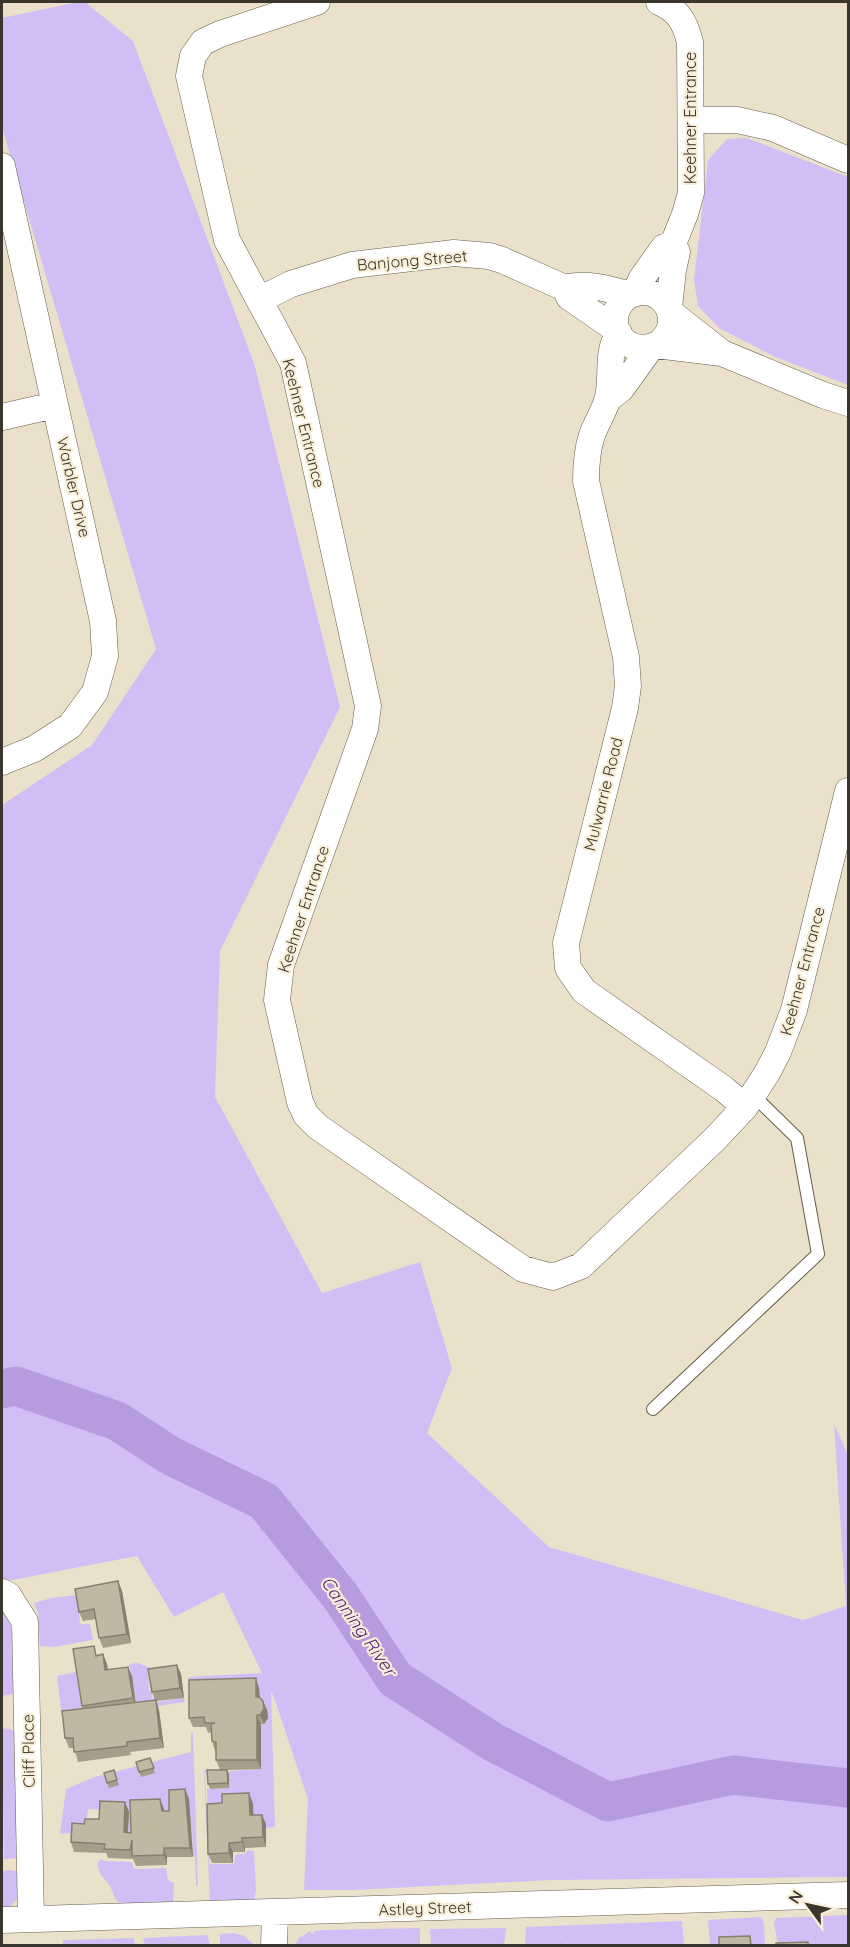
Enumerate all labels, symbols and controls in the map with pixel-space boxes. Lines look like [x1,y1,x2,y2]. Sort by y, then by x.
street label: Keehner Entrance [680,52,700,184]
street label: Banjong Street [356,245,468,275]
street label: Keehner Entrance [278,356,330,490]
street label: Warbler Drive [53,435,95,539]
street label: Mulwarrie Road [579,735,627,853]
street label: Keehner Entrance [273,843,333,975]
street label: Keehner Entrance [775,904,829,1038]
water label: Canning River [316,1572,403,1682]
street label: Cliff Place [17,1714,39,1788]
north arrow [778,1875,838,1935]
text: N [784,1886,807,1907]
street label: Astley Street [378,1896,472,1920]

